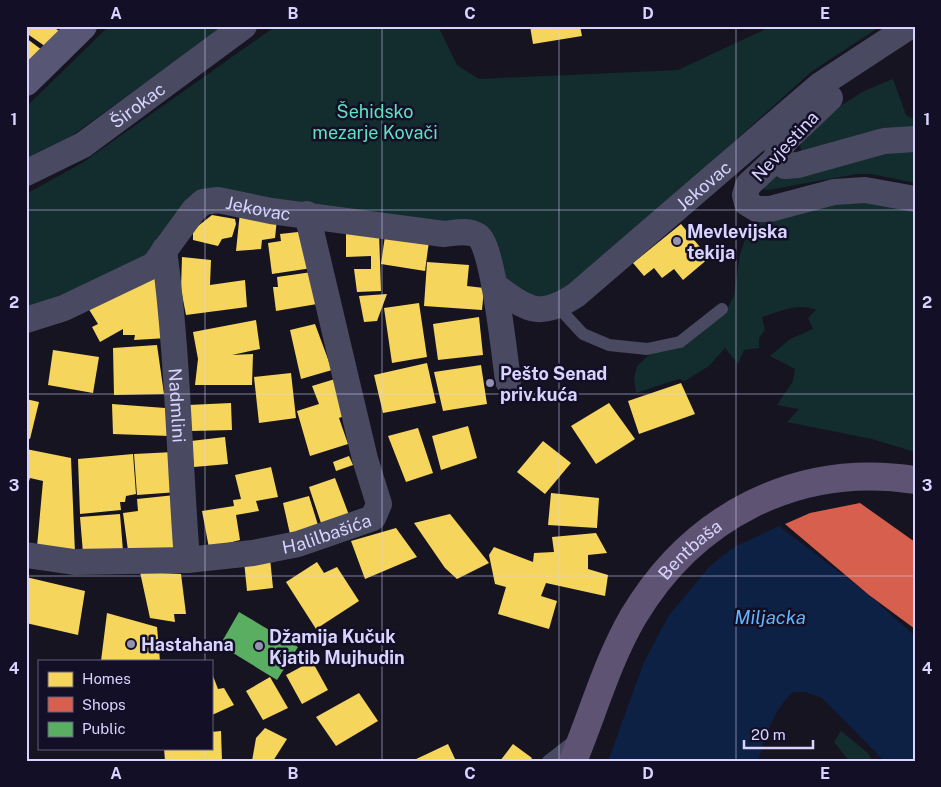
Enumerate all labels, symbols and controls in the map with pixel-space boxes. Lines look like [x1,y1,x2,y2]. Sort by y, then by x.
text: A [110,4,122,23]
text: B [288,4,299,23]
text: C [464,4,476,23]
text: D [642,4,654,23]
text: E [820,4,830,23]
street label: Širokac [106,78,169,132]
park label: Šehidsko mezarje Kovači [312,101,438,143]
street label: Nevjestina [747,107,823,185]
text: 1 [11,110,17,129]
text: 1 [924,110,930,129]
street label: Jekovac [672,156,735,215]
street label: Jekovac [224,191,292,224]
place label: Mevlevijska tekija [687,221,787,263]
marker: Mevlevijska tekija [671,235,683,247]
text: 2 [9,293,19,312]
text: 2 [922,293,932,312]
place label: Pešto Senad priv.kuća [500,363,607,405]
street label: Nadmlini [165,367,190,443]
marker: Pešto Senad priv.kuća [484,377,496,389]
text: 3 [9,476,19,495]
text: 3 [922,476,932,495]
street label: Halilbašića [280,509,374,557]
street label: Bentbaša [653,515,725,583]
water label: Miljacka [734,606,806,628]
place label: Džamija Kučuk Kjatib Mujhudin [269,626,405,668]
place label: Hastahana [141,634,234,655]
marker: Hastahana [125,638,137,650]
marker: Džamija Kučuk Kjatib Mujhudin [253,640,265,652]
text: 4 [9,659,20,678]
text: 4 [922,659,933,678]
legend [38,660,212,750]
text: Homes [82,670,131,687]
text: Shops [82,696,126,713]
scale bar [744,717,812,749]
text: Public [82,720,126,737]
text: 20 m [751,726,786,743]
text: A [110,764,122,783]
text: B [288,764,299,783]
text: C [464,764,476,783]
text: D [642,764,654,783]
text: E [820,764,830,783]

